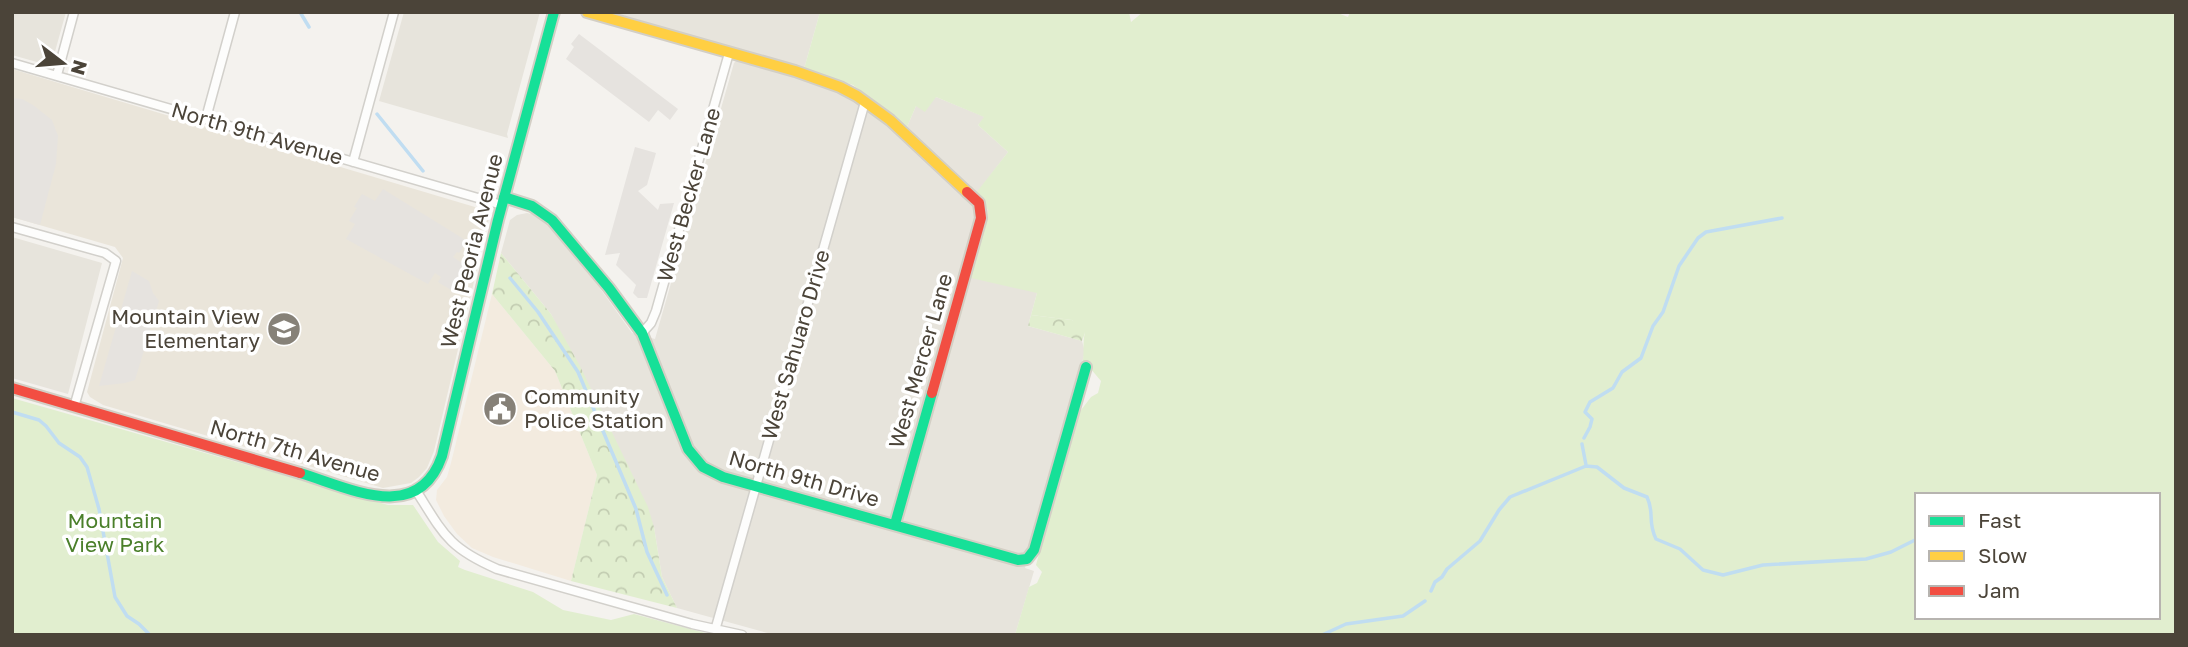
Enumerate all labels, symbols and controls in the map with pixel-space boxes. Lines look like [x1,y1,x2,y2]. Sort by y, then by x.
north arrow [28,28,98,98]
text: N [67,58,93,78]
street label: North 9th Avenue [169,96,346,170]
street label: West Becker Lane [651,105,725,285]
street label: West Peoria Avenue [434,151,508,351]
street label: West Sahuaro Drive [755,246,835,443]
street label: West Mercer Lane [883,270,957,451]
place label: Mountain View Elementary [111,303,260,353]
school or university icon: Mountain View Elementary [265,310,303,348]
place label: Community Police Station [524,383,664,433]
public building icon: Community Police Station [481,390,519,428]
street label: North 7th Avenue [207,413,383,487]
street label: North 9th Drive [726,444,882,512]
legend [1915,493,2160,619]
park label: Mountain View Park [65,507,165,557]
text: Fast [1978,507,2021,533]
text: Slow [1978,542,2027,568]
text: Jam [1978,577,2020,603]

